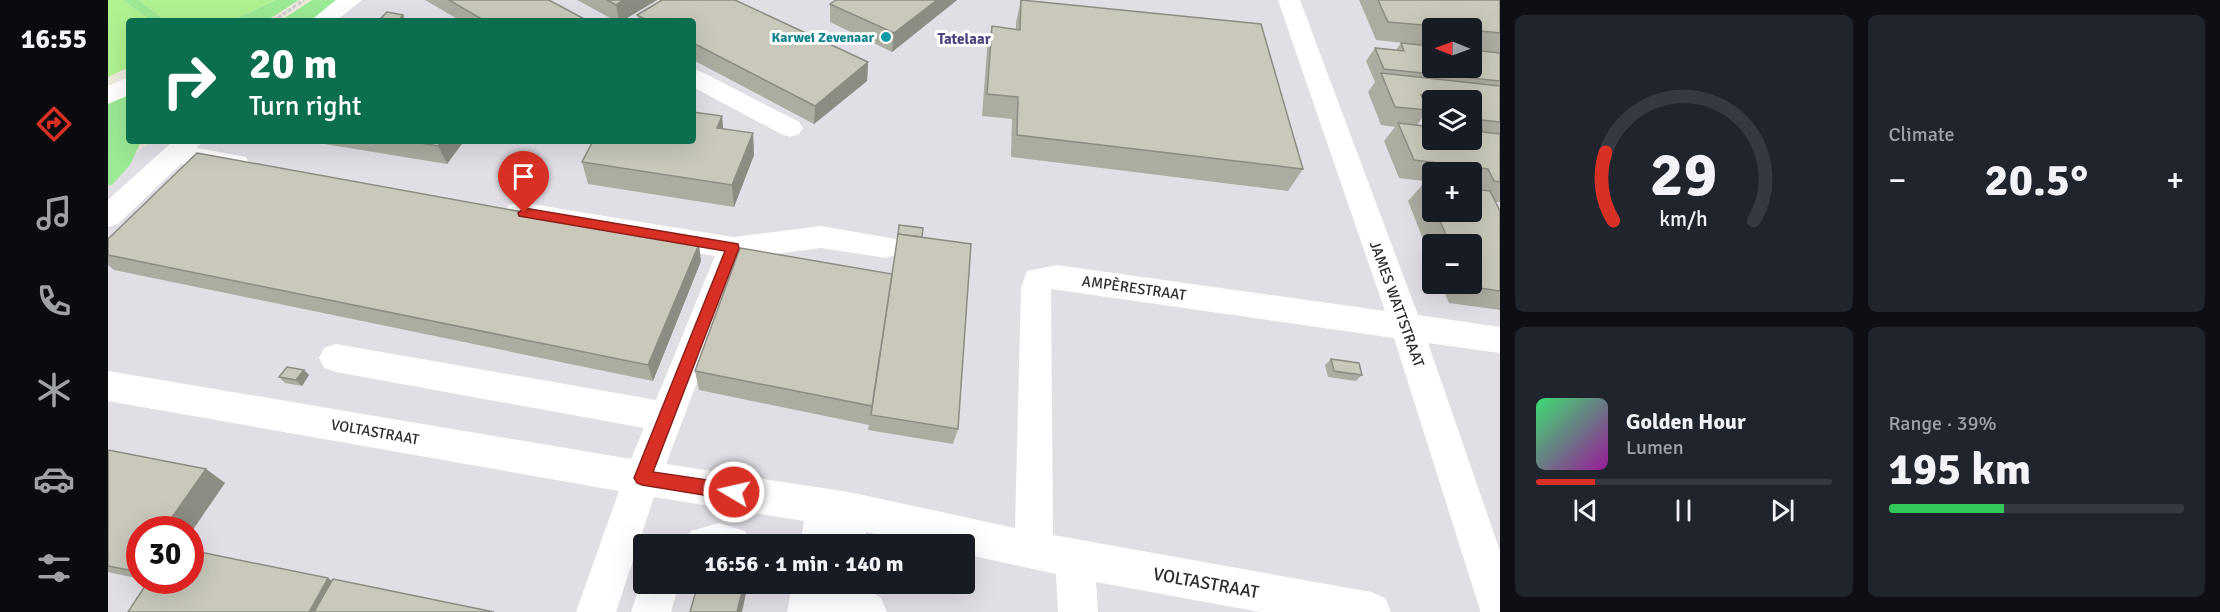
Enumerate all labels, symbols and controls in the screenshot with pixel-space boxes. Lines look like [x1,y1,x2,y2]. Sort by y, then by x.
north arrow [1422,18,1482,78]
map controls [1422,18,1482,294]
text: 16:55 [21,23,87,56]
place label: Karwei Zevenaar [772,29,874,46]
marker: Karwei Zevenaar [879,30,893,44]
district label: Tatelaar [937,30,991,48]
text: 20 m [249,39,338,90]
icon: right [150,42,228,120]
text: Turn right [249,90,362,123]
button: layers [1422,90,1482,150]
icon: directions [33,103,75,145]
text: Climate [1889,122,1954,147]
text: 29 [1650,136,1717,213]
pin [498,151,549,213]
text: 20.5° [1984,153,2088,208]
icon: arrive [507,160,540,193]
text: − [1889,160,1906,201]
text: + [2166,160,2184,201]
button: + [1422,162,1482,222]
icon: music [33,192,75,234]
text: km/h [1659,206,1708,232]
button: − [1422,234,1482,294]
street label: JAMES WATTSTRAAT [1366,239,1428,370]
street label: AMPÈRESTRAAT [1081,271,1188,304]
icon: phone [33,280,75,322]
icon: climate [33,369,75,411]
text: Golden Hour [1626,408,1746,435]
text: Range · 39% [1889,411,1997,436]
street label: VOLTASTRAAT [329,415,421,449]
text: Lumen [1626,435,1684,460]
text: 195 km [1889,442,2031,497]
icon: car [33,458,75,500]
position arrow [702,460,766,524]
icon: previous [1569,494,1602,527]
icon: pause [1667,494,1700,527]
icon: next [1766,494,1799,527]
speed limit sign: 30 [126,516,204,594]
icon: filters [33,547,75,589]
text: 16:56 · 1 min · 140 m [704,550,904,577]
street label: VOLTASTRAAT [1151,563,1261,603]

